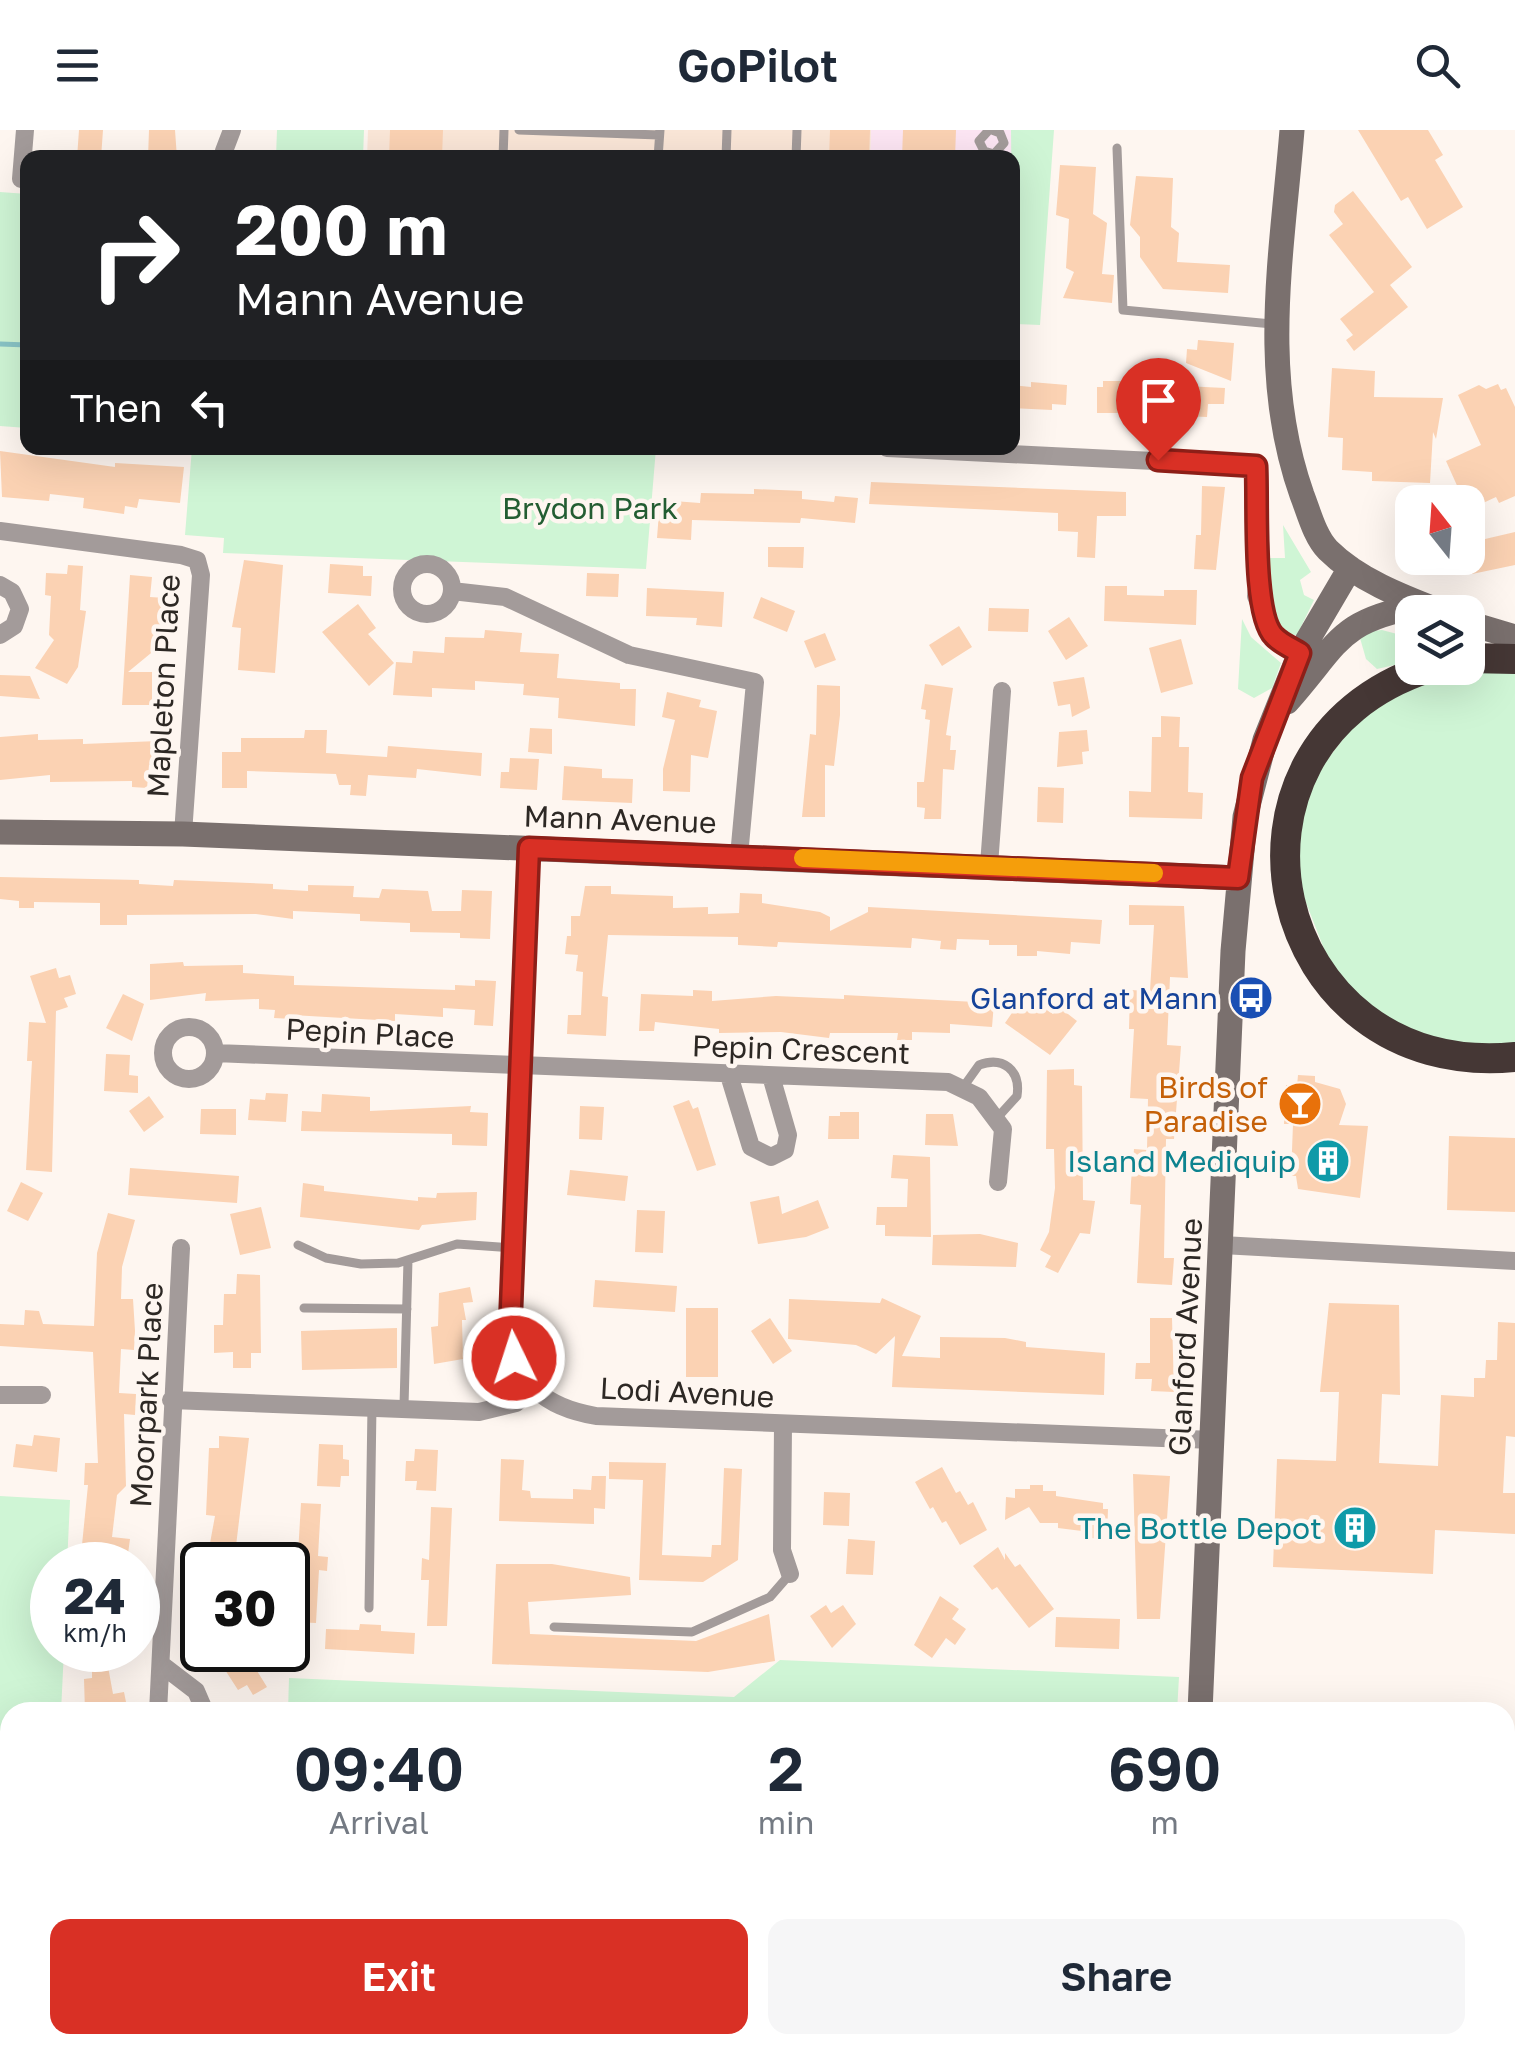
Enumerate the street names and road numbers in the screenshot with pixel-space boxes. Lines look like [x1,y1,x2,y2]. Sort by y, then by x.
street label: Mapleton Place [139,573,187,799]
street label: Mann Avenue [523,798,717,840]
street label: Pepin Place [285,1011,455,1055]
street label: Pepin Crescent [691,1027,911,1071]
street label: Glanford Avenue [1161,1217,1209,1457]
street label: Moorpark Place [122,1282,170,1508]
street label: Lodi Avenue [599,1369,775,1415]

